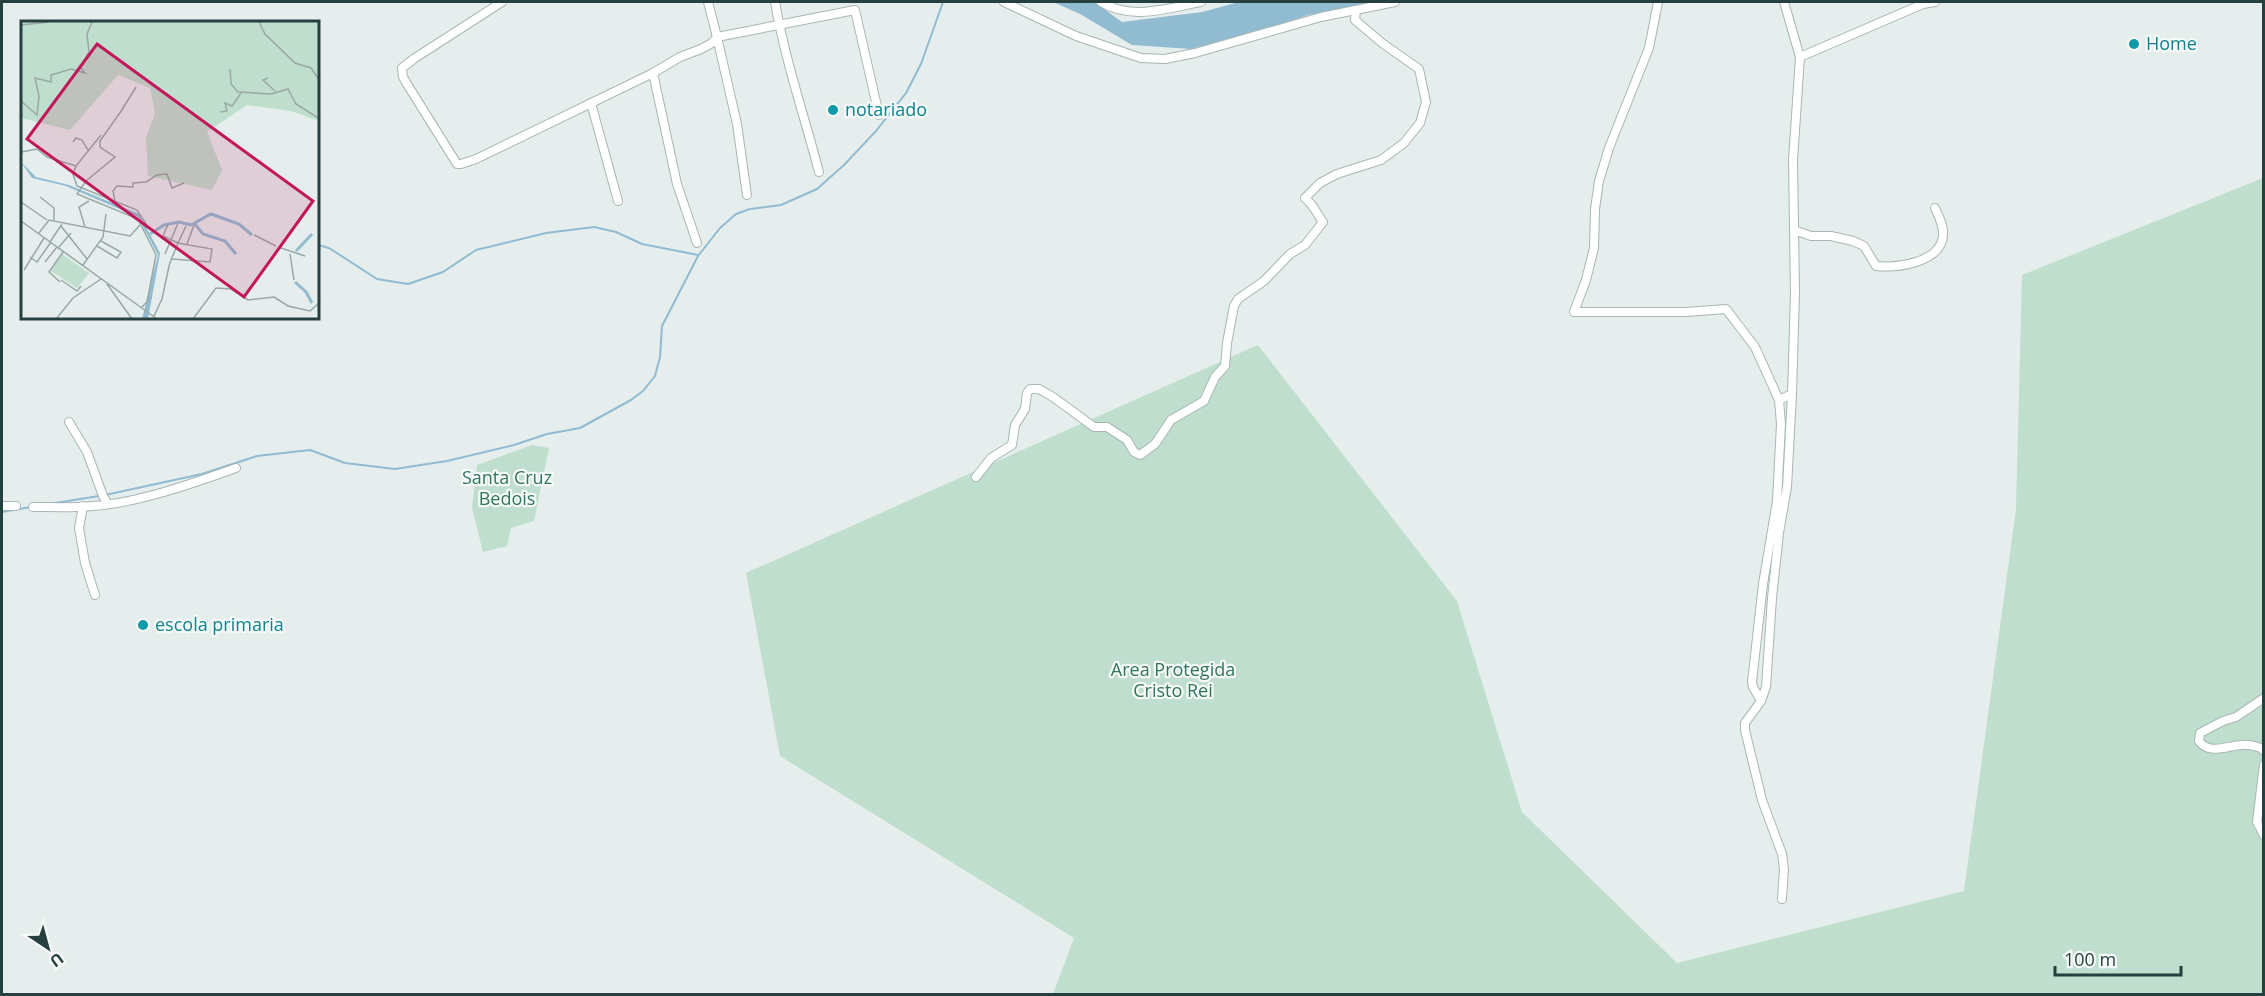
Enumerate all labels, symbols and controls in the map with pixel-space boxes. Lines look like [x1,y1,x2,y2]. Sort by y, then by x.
inset map [21,21,320,320]
place label: Home [2146,31,2197,55]
marker: Home [2127,37,2141,51]
place label: notariado [845,97,927,121]
marker: notariado [826,103,840,117]
park label: Santa Cruz Bedois [462,465,552,510]
place label: escola primaria [155,612,284,636]
marker: escola primaria [136,618,150,632]
park label: Area Protegida Cristo Rei [1111,657,1235,702]
north arrow [18,918,78,978]
scale bar [2055,939,2181,977]
text: 100 m [2064,947,2116,971]
text: U [45,948,68,973]

